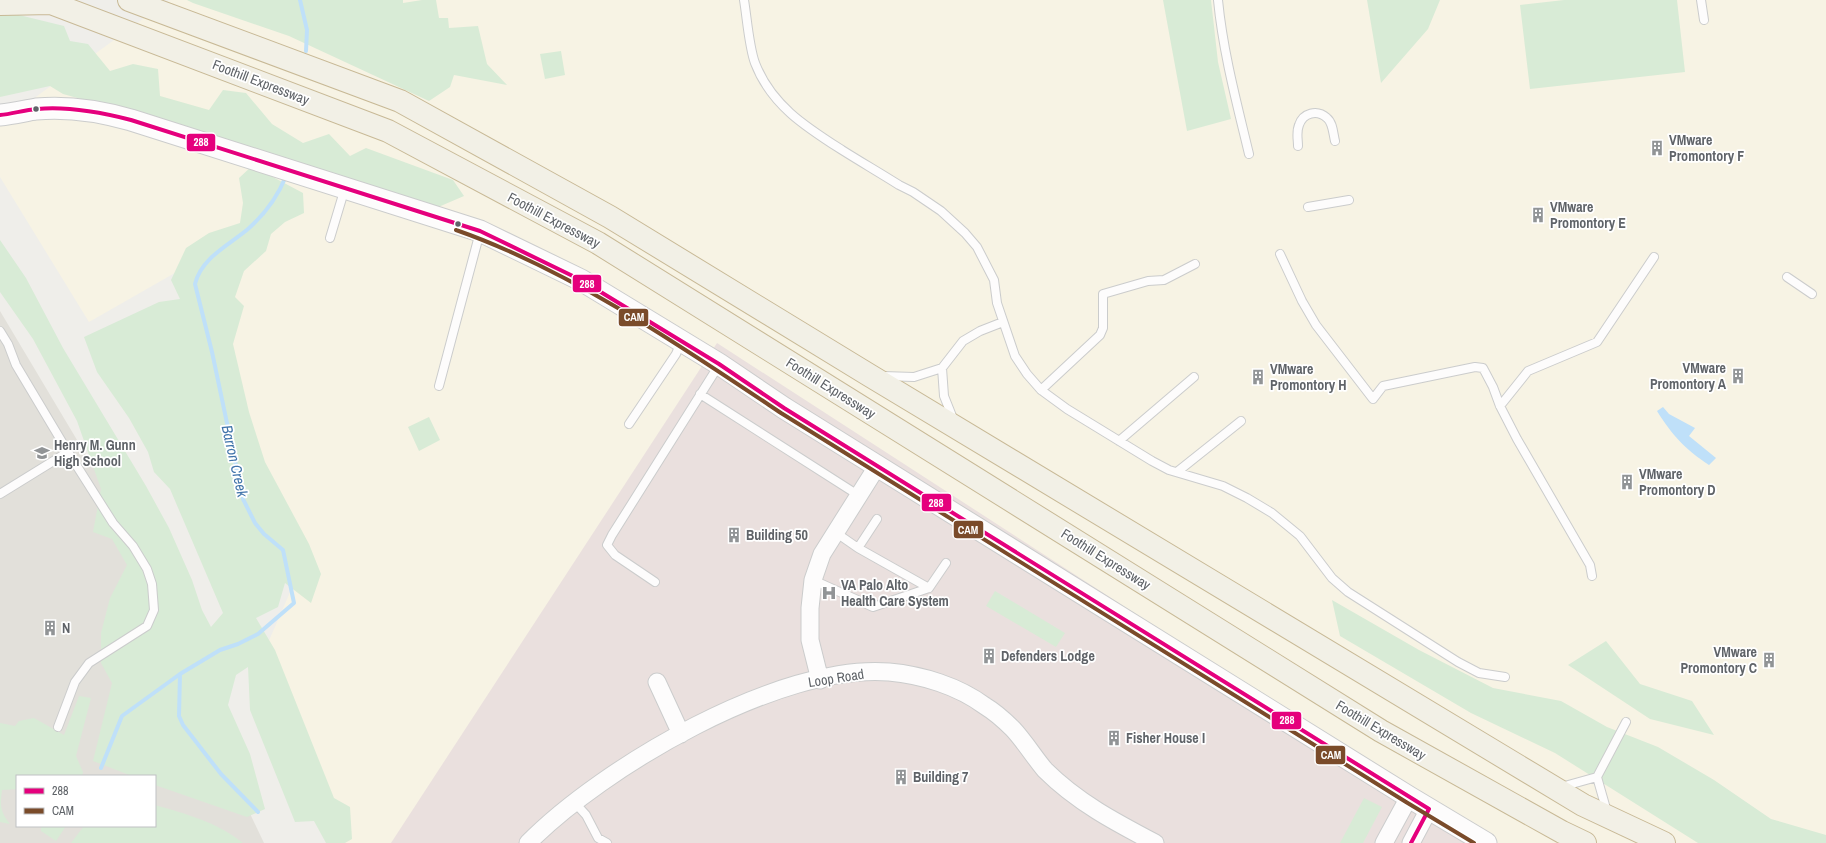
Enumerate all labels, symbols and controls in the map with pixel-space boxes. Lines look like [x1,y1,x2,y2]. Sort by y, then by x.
street label: Foothill Expressway [210,55,312,109]
unlabelled marker [31,104,41,114]
place label: VMware Promontory F [1669,131,1744,165]
line badge: 288 [186,133,216,152]
text: 288 [193,135,209,149]
building icon: VMware Promontory F [1648,139,1666,157]
street label: Foothill Expressway [505,188,604,252]
place label: VMware Promontory E [1550,198,1626,232]
building icon: VMware Promontory E [1529,206,1547,224]
unlabelled marker [453,219,463,229]
line badge: 288 [572,274,602,293]
text: 288 [579,277,595,291]
line badge: CAM [618,308,649,327]
text: CAM [624,310,644,324]
street label: Foothill Expressway [783,353,879,423]
place label: VMware Promontory A [1650,359,1727,393]
place label: VMware Promontory H [1270,360,1347,394]
building icon: VMware Promontory A [1729,367,1747,385]
building icon: VMware Promontory H [1249,368,1267,386]
water label: Barron Creek [217,423,254,500]
place label: Henry M. Gunn High School [54,436,136,470]
school or university icon: Henry M. Gunn High School [33,444,51,462]
place label: VMware Promontory D [1639,465,1716,499]
building icon: VMware Promontory D [1618,473,1636,491]
line badge: 288 [921,493,952,512]
text: 288 [928,496,944,510]
line badge: CAM [953,520,984,539]
text: CAM [958,523,978,537]
street label: Foothill Expressway [1058,524,1154,594]
building icon: Building 50 [725,526,743,544]
place label: Building 50 [746,526,808,544]
place label: VA Palo Alto Health Care System [841,576,949,610]
hospital icon: VA Palo Alto Health Care System [820,584,838,602]
building icon: N [41,619,59,637]
place label: N [62,619,70,637]
place label: VMware Promontory C [1680,643,1757,677]
building icon: Defenders Lodge [980,647,998,665]
place label: Defenders Lodge [1001,647,1095,665]
building icon: VMware Promontory C [1760,651,1778,669]
street label: Loop Road [807,665,865,691]
street label: Foothill Expressway [1333,696,1430,764]
line badge: 288 [1271,711,1302,730]
text: 288 [1279,713,1295,727]
building icon: Fisher House I [1105,729,1123,747]
place label: Fisher House I [1126,729,1205,747]
line badge: CAM [1315,745,1346,765]
text: CAM [1321,748,1341,762]
building icon: Building 7 [892,768,910,786]
place label: Building 7 [913,768,969,786]
legend [16,775,156,827]
text: 288 [52,783,68,799]
text: CAM [52,803,74,819]

